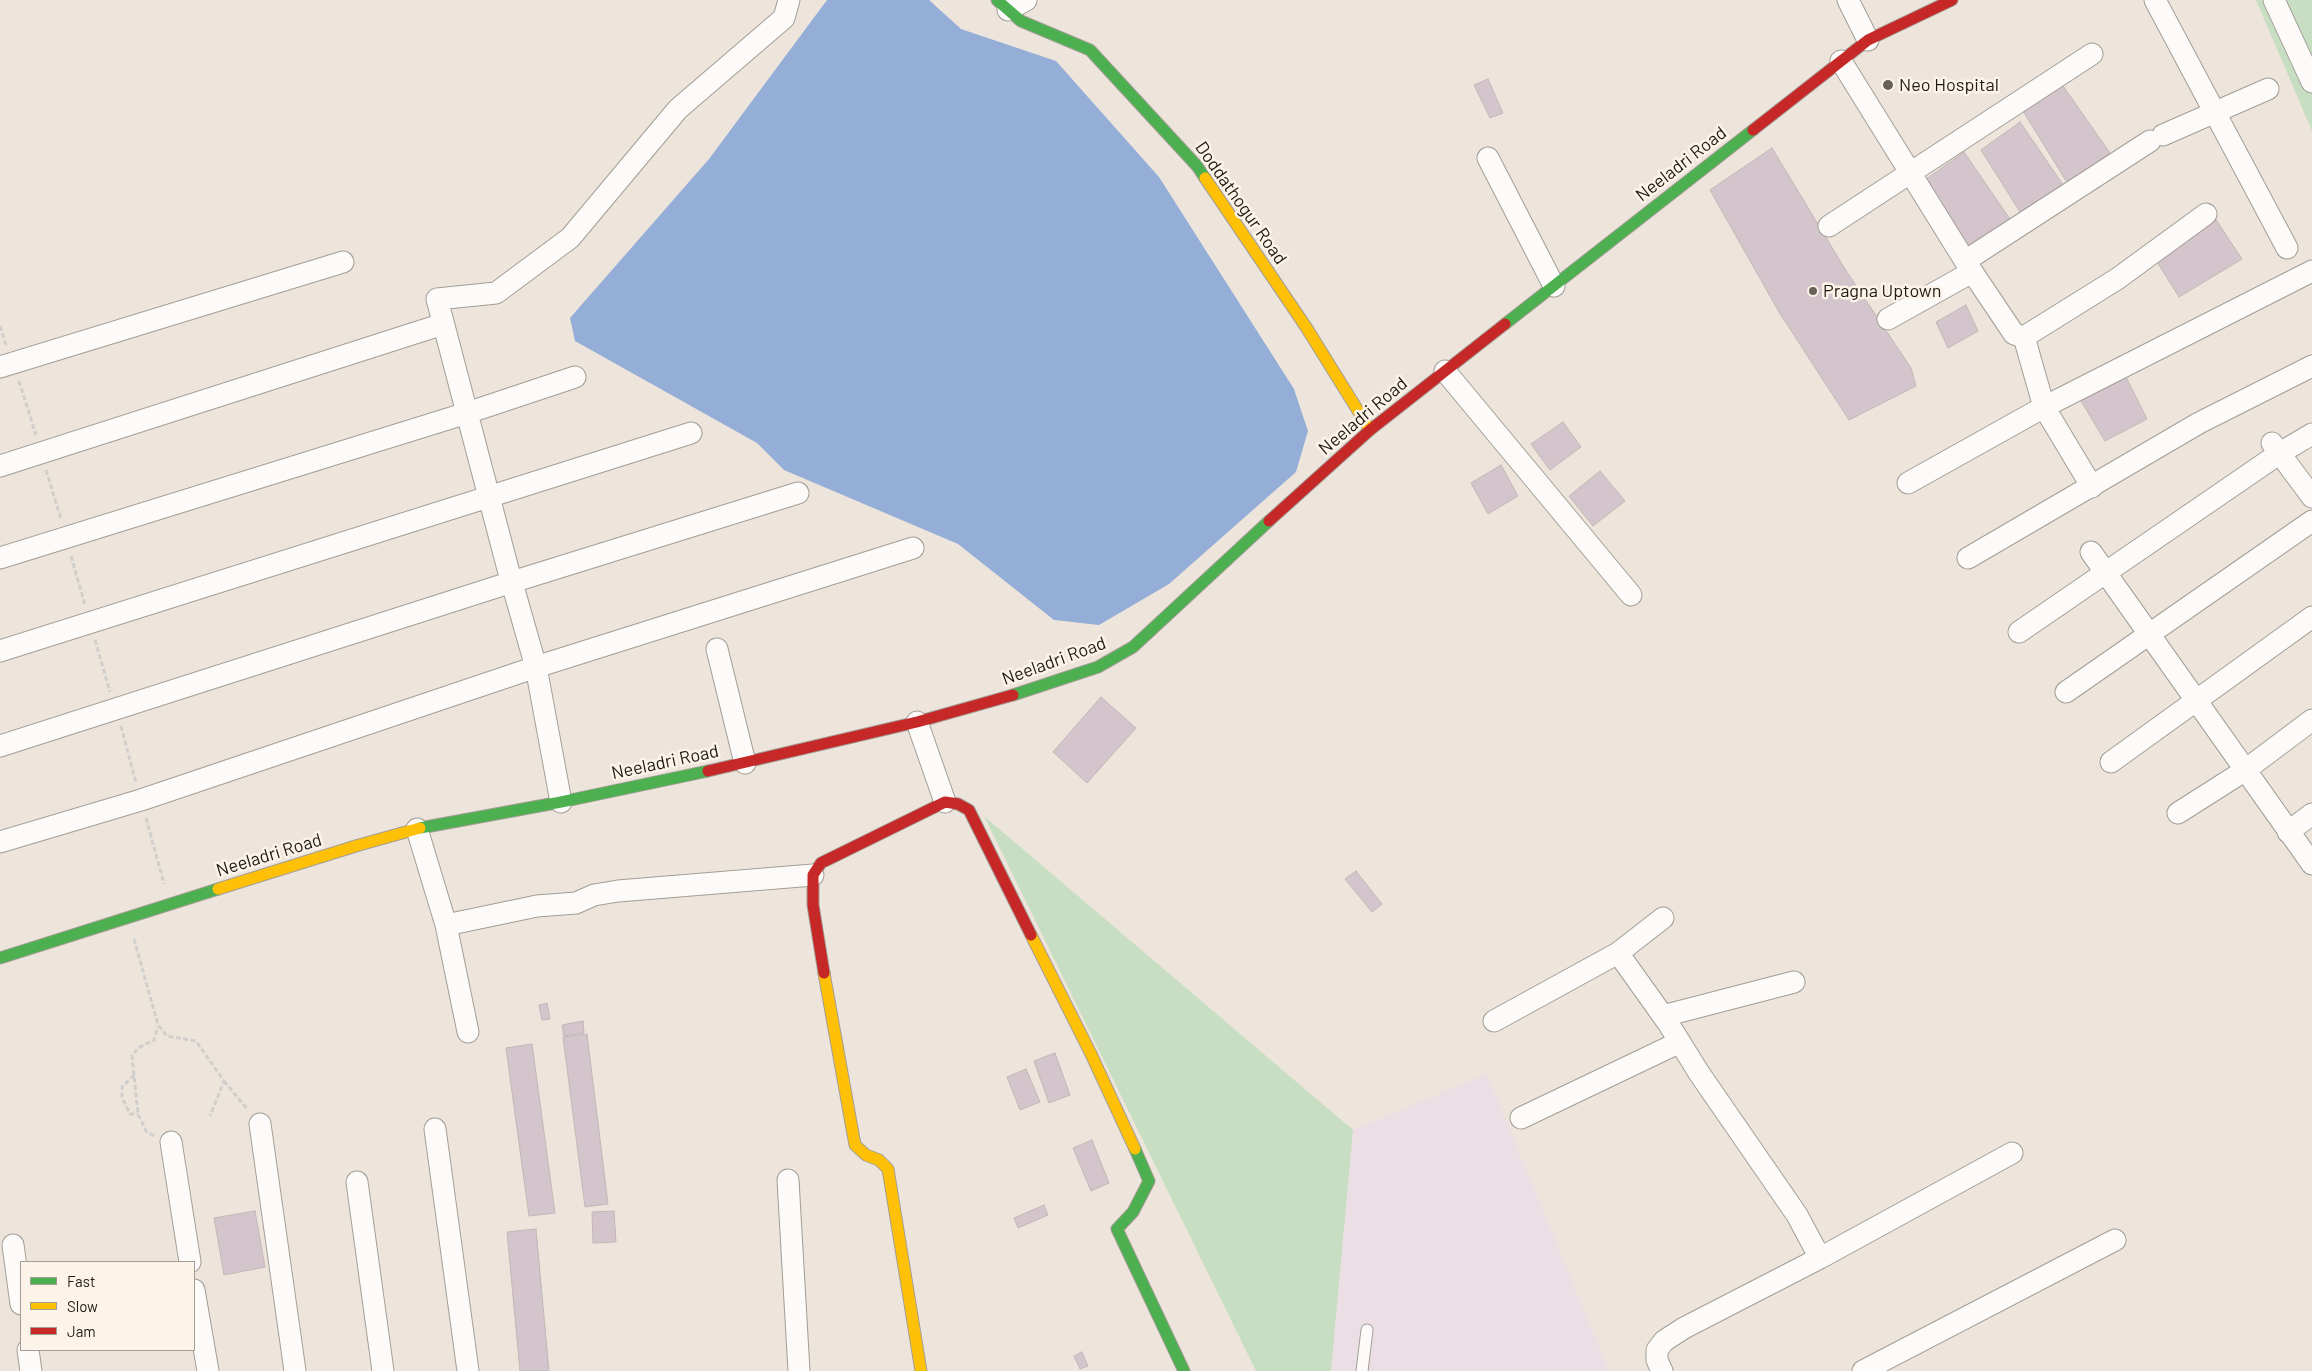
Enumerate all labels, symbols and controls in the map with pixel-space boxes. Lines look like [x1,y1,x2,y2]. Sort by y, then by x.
place label: Neo Hospital [1899,74,1999,96]
marker: Neo Hospital [1881,78,1895,92]
street label: Neeladri Road [1631,122,1731,206]
street label: Doddathogur Road [1191,137,1291,269]
place label: Pragna Uptown [1823,280,1942,302]
marker: Pragna Uptown [1807,285,1819,297]
street label: Neeladri Road [1314,373,1412,459]
street label: Neeladri Road [999,632,1109,690]
street label: Neeladri Road [609,740,721,784]
street label: Neeladri Road [214,829,324,881]
legend [20,1261,195,1351]
text: Fast [67,1272,95,1290]
text: Slow [67,1297,98,1315]
text: Jam [67,1322,96,1340]

